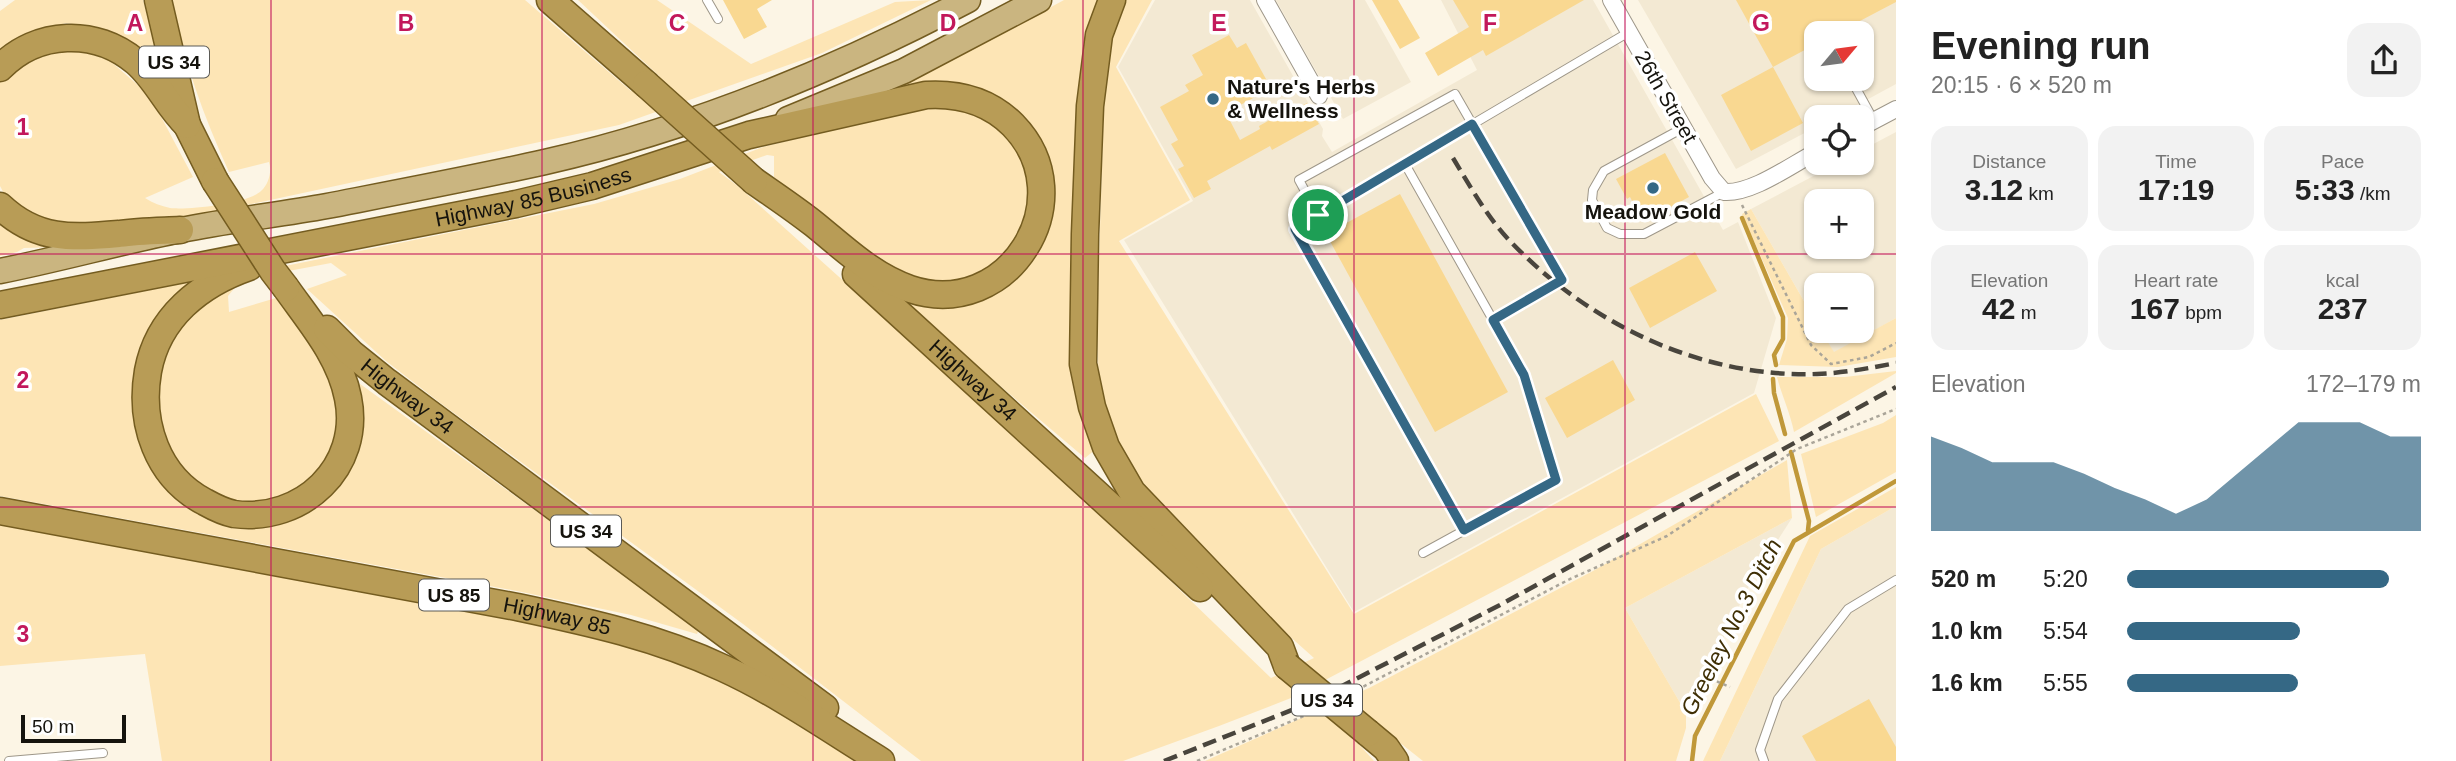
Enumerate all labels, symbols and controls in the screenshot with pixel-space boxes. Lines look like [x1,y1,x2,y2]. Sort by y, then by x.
text: A [127,10,143,36]
text: B [398,10,414,36]
text: C [669,10,685,36]
text: D [940,10,956,36]
text: E [1211,10,1227,36]
text: F [1483,10,1497,36]
text: G [1752,10,1770,36]
north arrow [1804,21,1874,91]
map controls [1804,21,1874,343]
button: share [2347,23,2421,97]
text: Evening run [1931,25,2151,67]
road number: US 34 [139,46,209,78]
street label: 26th Street [1631,47,1702,147]
text: 20:15 · 6 × 520 m [1931,72,2112,98]
place label: Nature's Herbs & Wellness [1227,75,1376,122]
marker: Nature's Herbs & Wellness [1205,91,1221,107]
button: locate [1804,105,1874,175]
text: 1 [17,114,30,140]
text: Distance [1972,151,2046,172]
text: Time [2155,151,2197,172]
text: Pace [2321,151,2364,172]
street label: Highway 85 Business [433,162,634,231]
text: 3.12 [1965,173,2023,206]
text: 17:19 [2138,173,2214,206]
text: 5:33 [2295,173,2355,206]
marker: Meadow Gold [1645,180,1661,196]
text: km [2023,183,2054,204]
text: /km [2355,183,2391,204]
pin [1288,185,1348,245]
button: + [1804,189,1874,259]
icon: arrive [1299,196,1337,234]
place label: Meadow Gold [1585,200,1721,223]
text: Elevation [1970,270,2048,291]
text: Heart rate [2134,270,2218,291]
text: kcal [2326,270,2360,291]
button: − [1804,273,1874,343]
text: 42 [1982,292,2015,325]
text: 167 [2130,292,2180,325]
text: 237 [2318,292,2368,325]
text: m [2015,302,2037,323]
text: bpm [2180,302,2222,323]
street label: Highway 34 [925,335,1022,426]
street label: Highway 34 [357,354,458,439]
text: 2 [17,367,29,393]
text: Elevation [1931,371,2026,397]
text: 172–179 m [2306,371,2421,397]
road number: US 34 [551,516,621,546]
water label: Greeley No.3 Ditch [1675,535,1787,719]
text: 520 m [1931,566,1996,592]
text: 5:20 [2043,566,2088,592]
road number: US 85 [419,580,489,610]
street label: Highway 85 [501,593,614,639]
text: 1.0 km [1931,618,2003,644]
text: 5:54 [2043,618,2088,644]
text: 3 [17,621,29,647]
text: 1.6 km [1931,670,2003,696]
text: 5:55 [2043,670,2088,696]
road number: US 34 [1292,684,1362,716]
scale bar [21,712,126,744]
text: 50 m [32,716,74,737]

